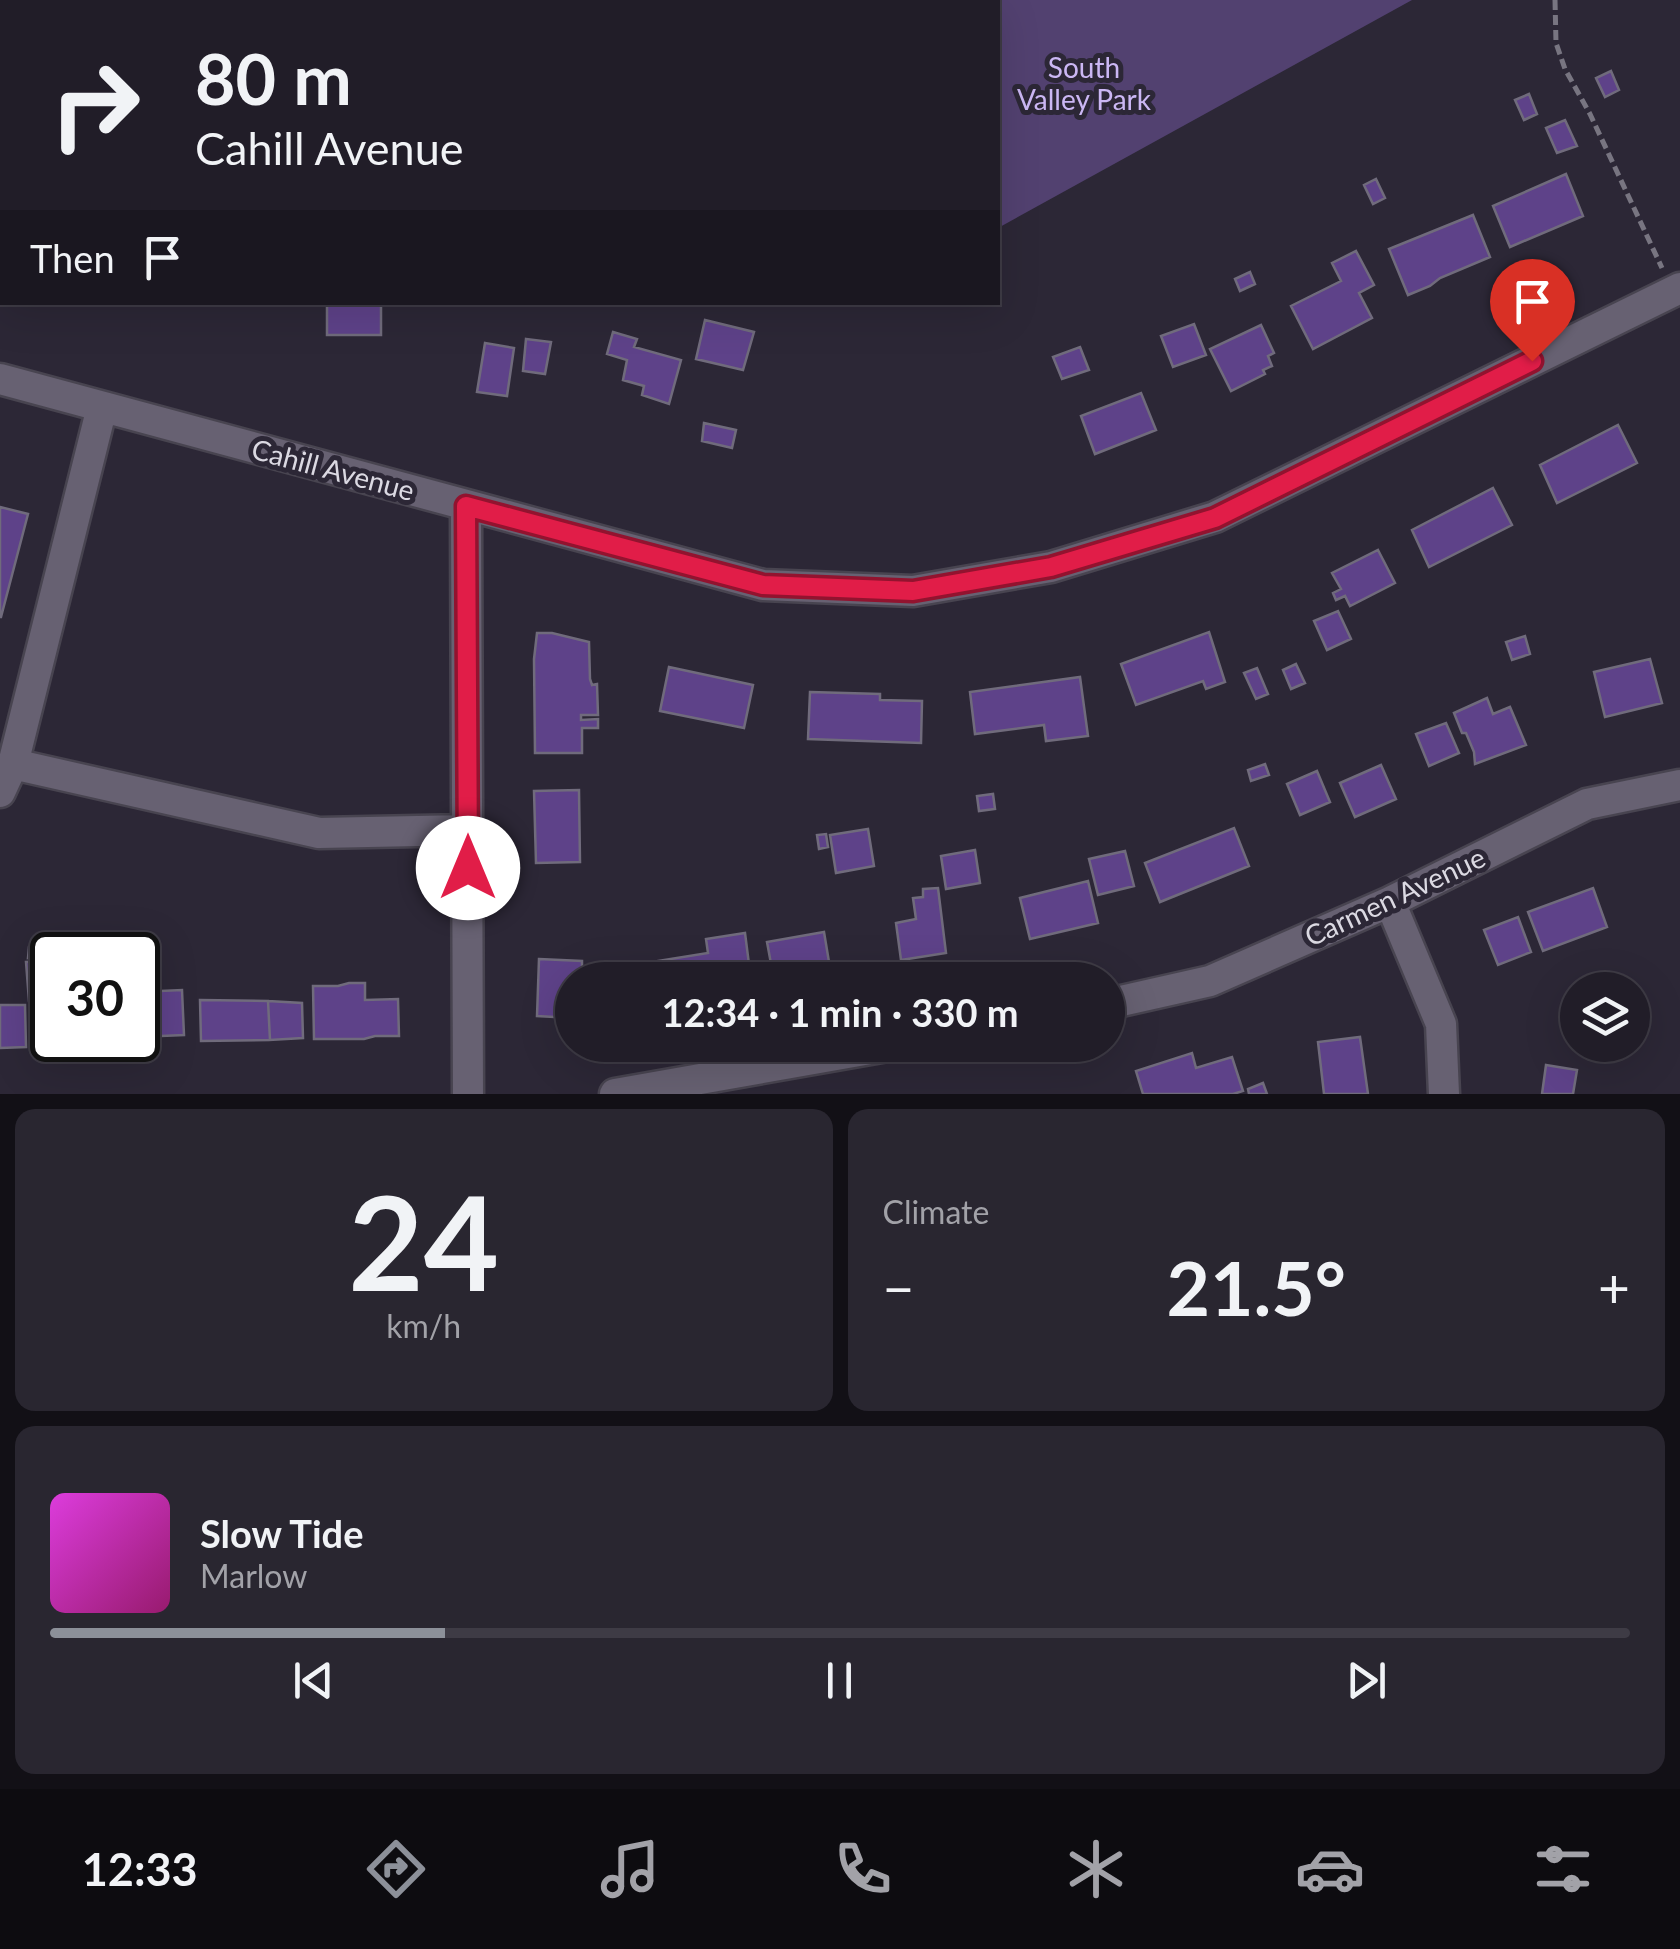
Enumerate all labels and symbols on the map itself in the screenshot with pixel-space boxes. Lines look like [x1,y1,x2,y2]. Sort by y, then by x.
park label: South Valley Park [1017,50,1152,116]
pin [1490,259,1575,362]
street label: Cahill Avenue [248,431,418,507]
position arrow [416,816,520,920]
street label: Carmen Avenue [1299,839,1490,953]
speed limit sign: 30 [30,932,160,1062]

